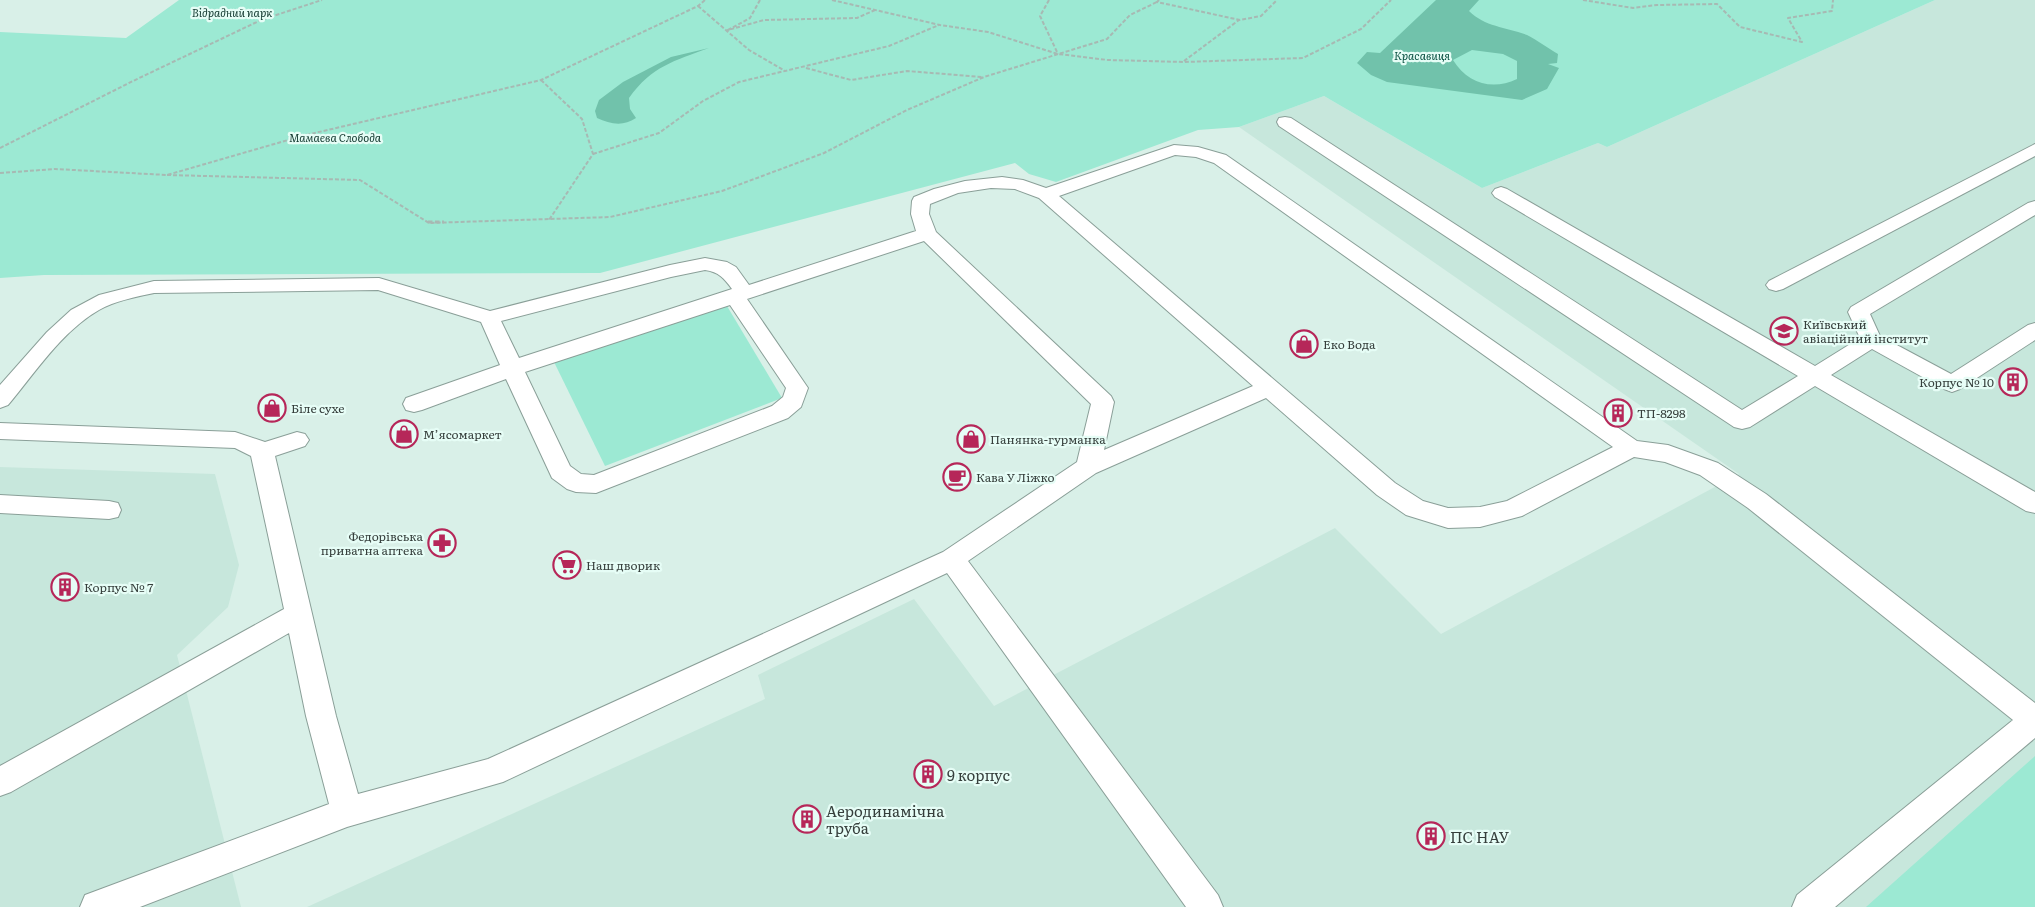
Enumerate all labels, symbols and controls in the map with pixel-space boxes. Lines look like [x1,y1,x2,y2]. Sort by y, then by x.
park label: Відрадний парк [192,4,272,20]
water label: Красавиця [1394,47,1450,63]
park label: Мамаєва Слобода [289,129,382,145]
place label: Київський авіаційний інститут [1803,315,1928,347]
school or university icon: Київський авіаційний інститут [1769,316,1799,346]
shop icon: Еко Вода [1289,329,1319,359]
place label: Еко Вода [1323,335,1376,353]
building icon: Корпус № 10 [1998,367,2028,397]
place label: Корпус № 10 [1919,373,1994,391]
shop icon: Біле сухе [257,393,287,423]
building icon: ТП-8298 [1603,398,1633,428]
place label: Біле сухе [291,399,345,417]
place label: ТП-8298 [1637,404,1686,422]
shop icon: М’ясомаркет [389,419,419,449]
shop icon: Панянка-гурманка [956,424,986,454]
place label: М’ясомаркет [423,425,502,443]
place label: Панянка-гурманка [990,430,1106,448]
cafe icon: Кава У Ліжко [942,462,972,492]
place label: Кава У Ліжко [976,468,1054,486]
place label: Федорівська приватна аптека [321,527,424,559]
pharmacy icon: Федорівська приватна аптека [427,528,457,558]
supermarket icon: Наш дворик [552,550,582,580]
place label: Наш дворик [586,556,660,574]
building icon: Корпус № 7 [50,572,80,602]
place label: Корпус № 7 [84,578,153,596]
building icon: 9 корпус [913,759,943,789]
place label: 9 корпус [947,763,1010,786]
place label: Аеродинамічна труба [826,799,945,839]
building icon: Аеродинамічна труба [792,804,822,834]
building icon: ПС НАУ [1416,821,1446,851]
place label: ПС НАУ [1450,825,1510,848]

